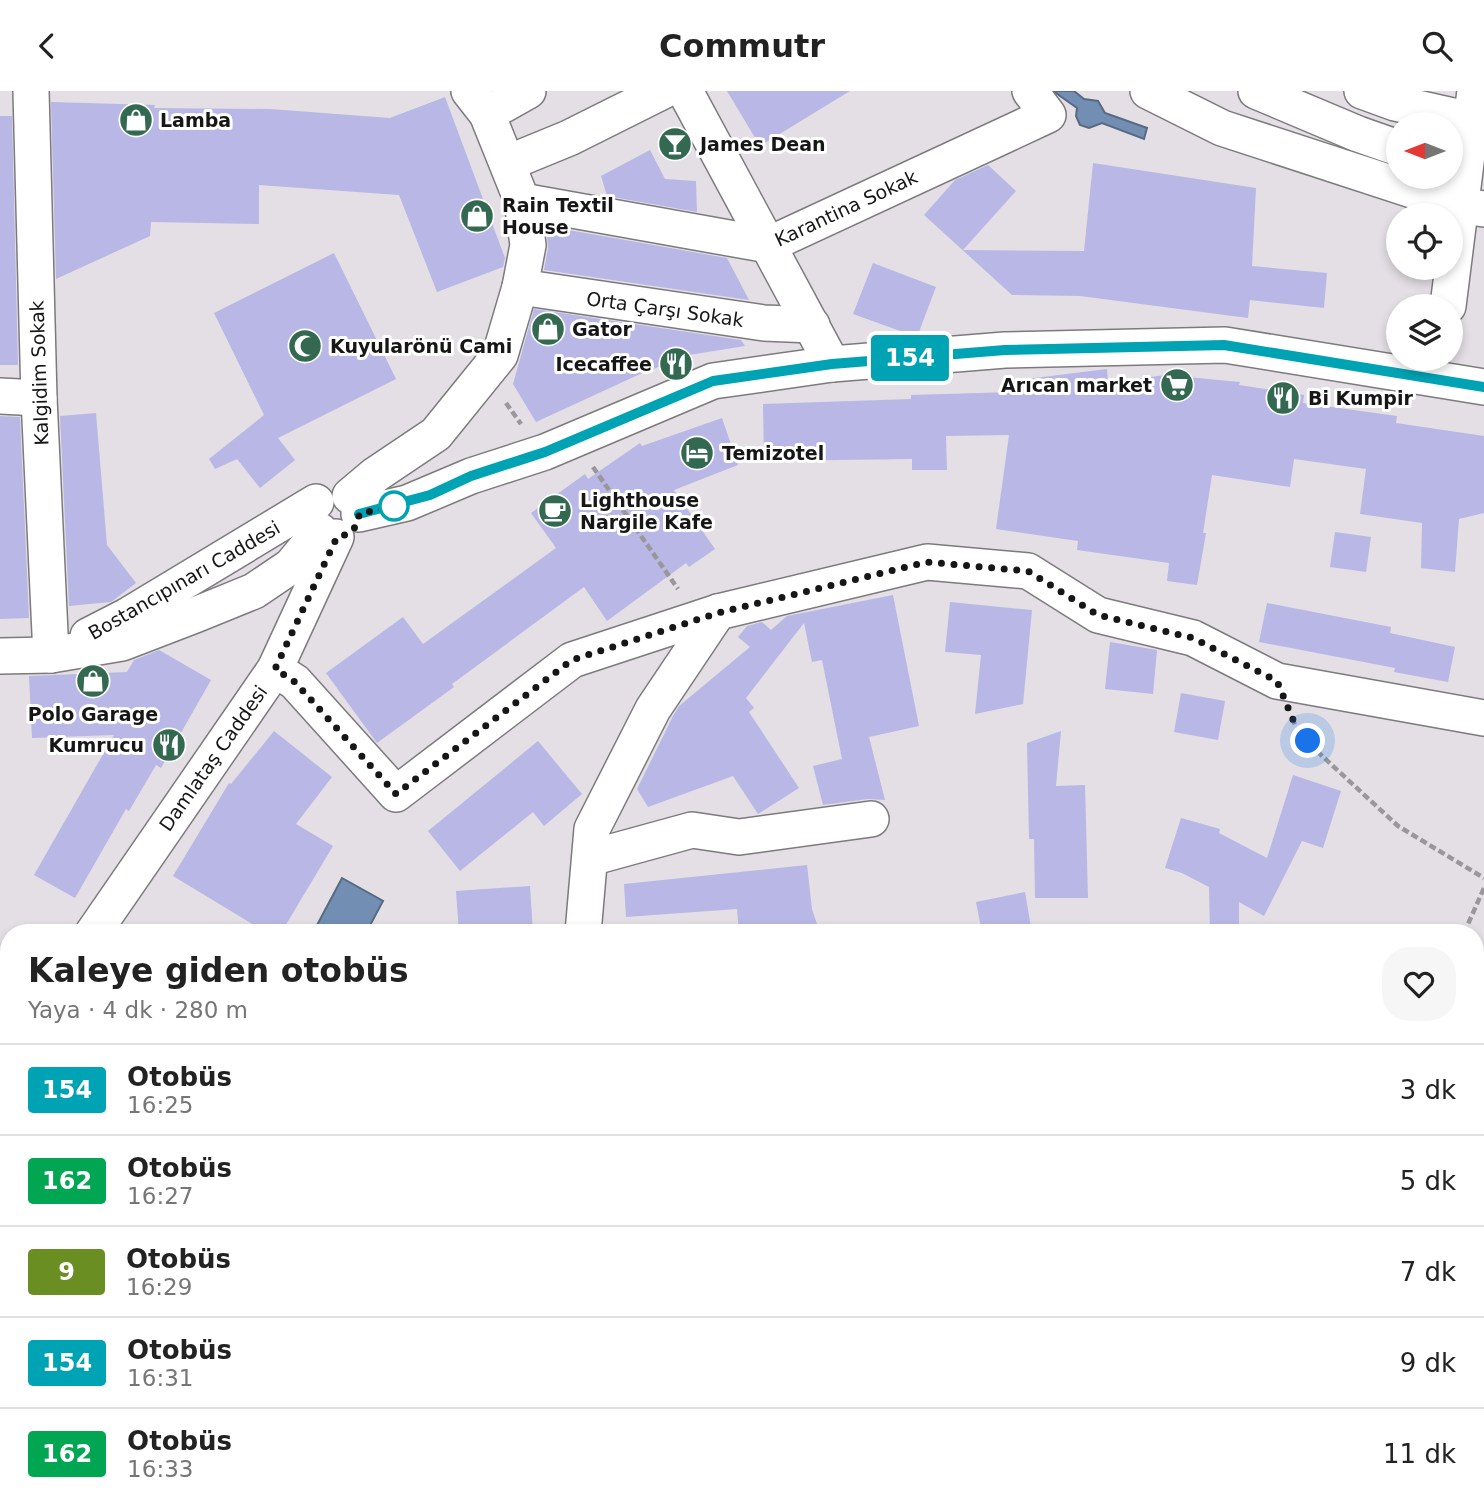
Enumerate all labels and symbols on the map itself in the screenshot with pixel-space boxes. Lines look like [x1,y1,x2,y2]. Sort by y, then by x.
shop icon: Lamba [117,101,155,139]
place label: Lamba [160,109,231,131]
north arrow [1386,112,1463,189]
bar icon: James Dean [656,125,694,163]
place label: James Dean [698,133,826,155]
street label: Karantina Sokak [771,165,921,251]
place label: Rain Textil House [502,194,614,238]
shop icon: Rain Textil House [458,197,496,235]
street label: Orta Çarşı Sokak [585,287,745,331]
street label: Kalgidim Sokak [25,300,53,446]
shop icon: Gator [529,310,567,348]
place label: Gator [572,318,633,340]
mosque icon: Kuyularönü Cami [286,327,324,365]
place label: Kuyularönü Cami [330,335,512,357]
line badge: 154 [870,335,950,381]
restaurant icon: Icecaffee [657,345,695,383]
place label: Icecaffee [556,353,652,375]
supermarket icon: Arıcan market [1158,366,1196,404]
place label: Arıcan market [1001,374,1152,396]
restaurant icon: Bi Kumpir [1264,379,1302,417]
place label: Bi Kumpir [1308,387,1413,409]
hotel icon: Temizotel [678,434,716,472]
place label: Temizotel [722,442,824,464]
place label: Lighthouse Nargile Kafe [580,489,713,533]
unlabelled marker [379,491,409,521]
cafe icon: Lighthouse Nargile Kafe [536,492,574,530]
street label: Bostancıpınarı Caddesi [84,516,284,644]
shop icon: Polo Garage [74,662,112,700]
street label: Damlataş Caddesi [154,681,272,835]
place label: Polo Garage [28,703,158,725]
your location [1290,723,1325,758]
restaurant icon: Kumrucu [150,726,188,764]
place label: Kumrucu [49,734,144,756]

